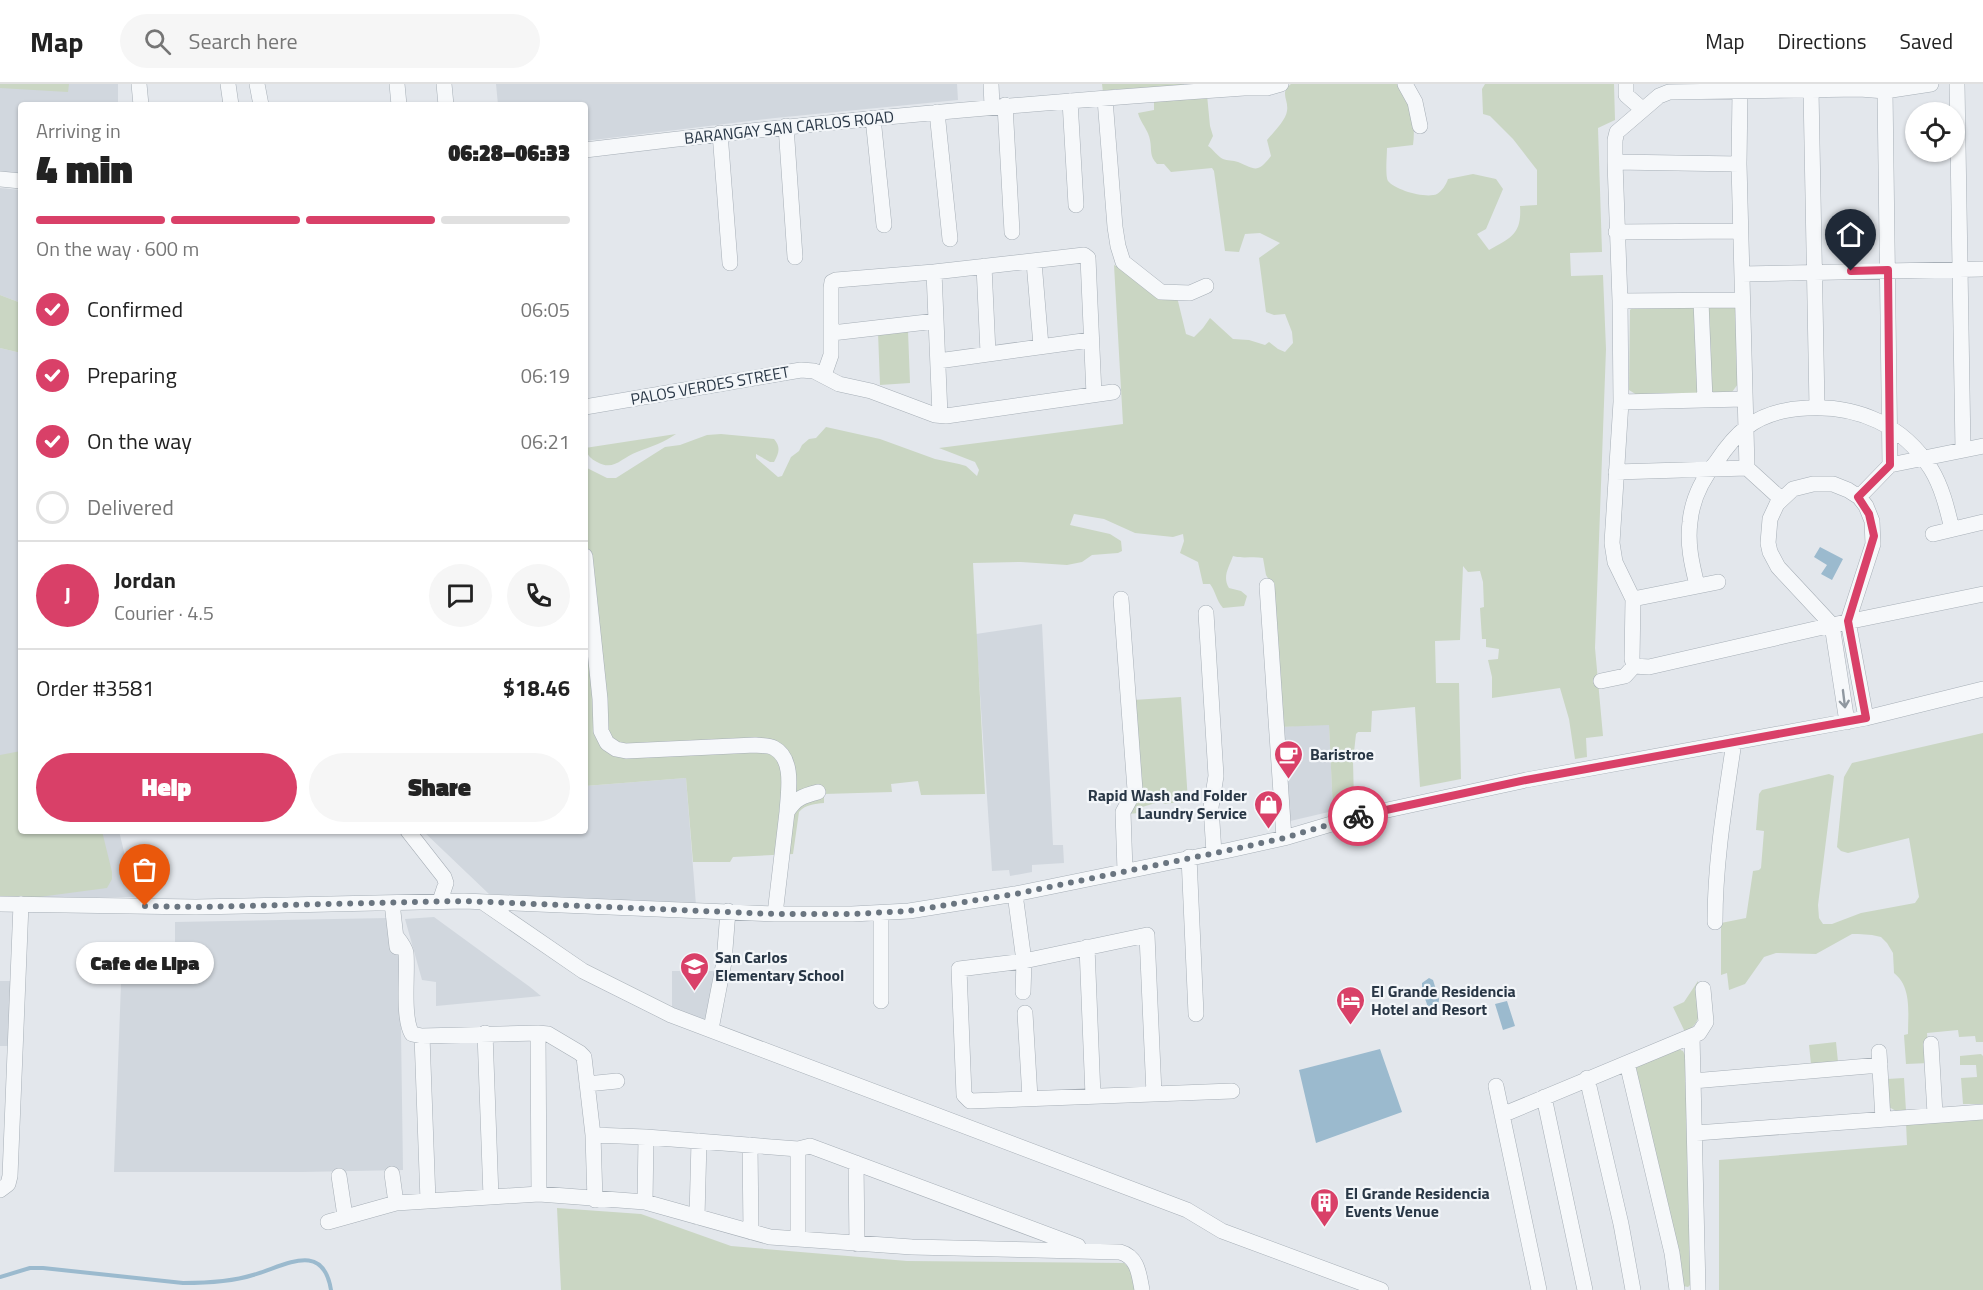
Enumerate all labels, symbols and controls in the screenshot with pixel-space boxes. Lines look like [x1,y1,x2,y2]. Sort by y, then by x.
search box [120,14,540,68]
text: Map [30,20,84,63]
text: Search here [189,24,298,58]
icon: search [141,25,174,58]
text: Map [1705,25,1745,57]
text: Directions [1778,25,1867,57]
text: Saved [1900,25,1953,57]
map controls [1905,102,1965,162]
button: locate [1905,102,1965,162]
street label: BARANGAY SAN CARLOS ROAD [683,104,895,150]
text: Arriving in [36,115,121,146]
text: 06:28–06:33 [448,136,570,170]
text: 4 min [36,139,133,198]
pin [1825,209,1876,271]
icon: home [1834,218,1867,251]
text: On the way · 600 m [36,233,199,264]
text: Confirmed [87,292,183,326]
icon: check [36,293,69,326]
text: 06:05 [521,294,570,325]
text: Preparing [87,358,177,392]
icon: check [36,359,69,392]
street label: PALOS VERDES STREET [629,359,792,411]
text: 06:19 [521,360,570,391]
text: On the way [87,424,192,458]
icon: check [36,425,69,458]
text: 06:21 [521,426,570,457]
text: Delivered [87,490,174,524]
text: Jordan [114,563,176,597]
button: chat [429,564,492,627]
button: phone [507,564,570,627]
text: J [64,578,71,612]
text: Courier · 4.5 [114,597,214,628]
text: Order #3581 [36,671,155,705]
text: $18.46 [503,671,570,705]
one-way arrow [1839,688,1850,708]
cafe icon: Baristroe [1273,738,1305,780]
place label: Baristroe [1310,742,1374,766]
button: Help [36,753,297,822]
button: Share [309,753,570,822]
place label: Rapid Wash and Folder Laundry Service [1088,783,1247,825]
courier [1328,786,1388,846]
shop icon: Rapid Wash and Folder Laundry Service [1252,788,1284,830]
icon: bike [1342,800,1375,833]
pin [119,844,170,906]
icon: bag [128,853,161,886]
callout: Cafe de Lipa [76,942,214,984]
place label: San Carlos Elementary School [715,945,844,987]
text: Cafe de Lipa [91,947,199,978]
school or university icon: San Carlos Elementary School [678,950,710,992]
place label: El Grande Residencia Hotel and Resort [1371,979,1516,1021]
hotel icon: El Grande Residencia Hotel and Resort [1334,984,1366,1026]
place label: El Grande Residencia Events Venue [1345,1181,1490,1223]
building icon: El Grande Residencia Events Venue [1308,1186,1340,1228]

